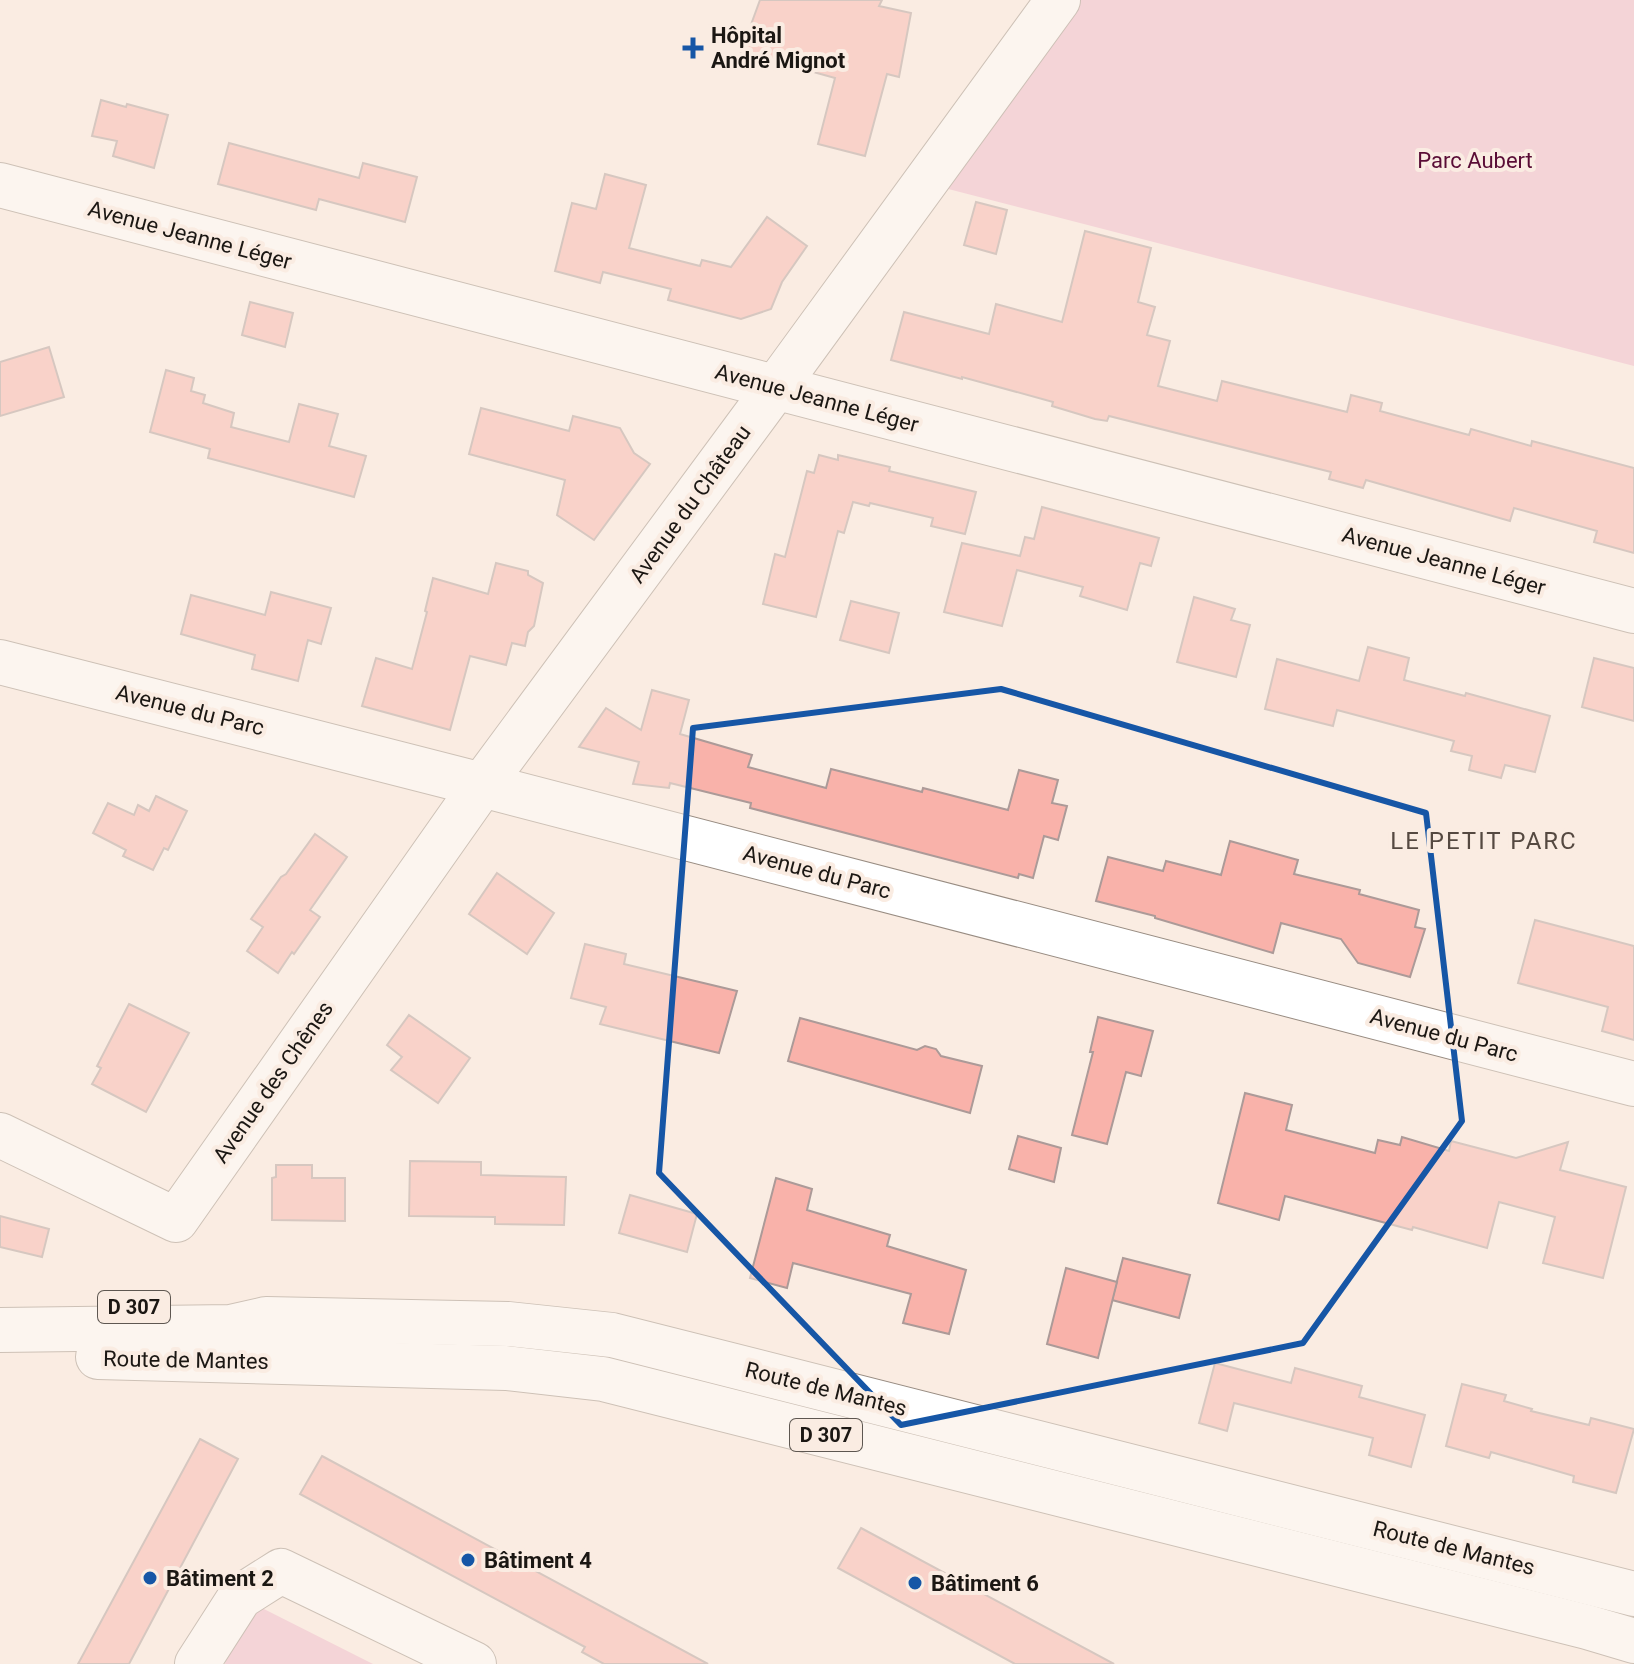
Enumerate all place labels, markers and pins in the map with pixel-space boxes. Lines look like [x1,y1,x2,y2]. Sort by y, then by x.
place label: Hôpital André Mignot [711,23,846,73]
marker: Hôpital André Mignot [682,37,704,59]
place label: Bâtiment 4 [484,1548,592,1573]
marker: Bâtiment 4 [459,1551,477,1569]
place label: Bâtiment 2 [166,1566,274,1591]
marker: Bâtiment 2 [141,1569,159,1587]
place label: Bâtiment 6 [931,1571,1039,1596]
marker: Bâtiment 6 [906,1574,924,1592]

